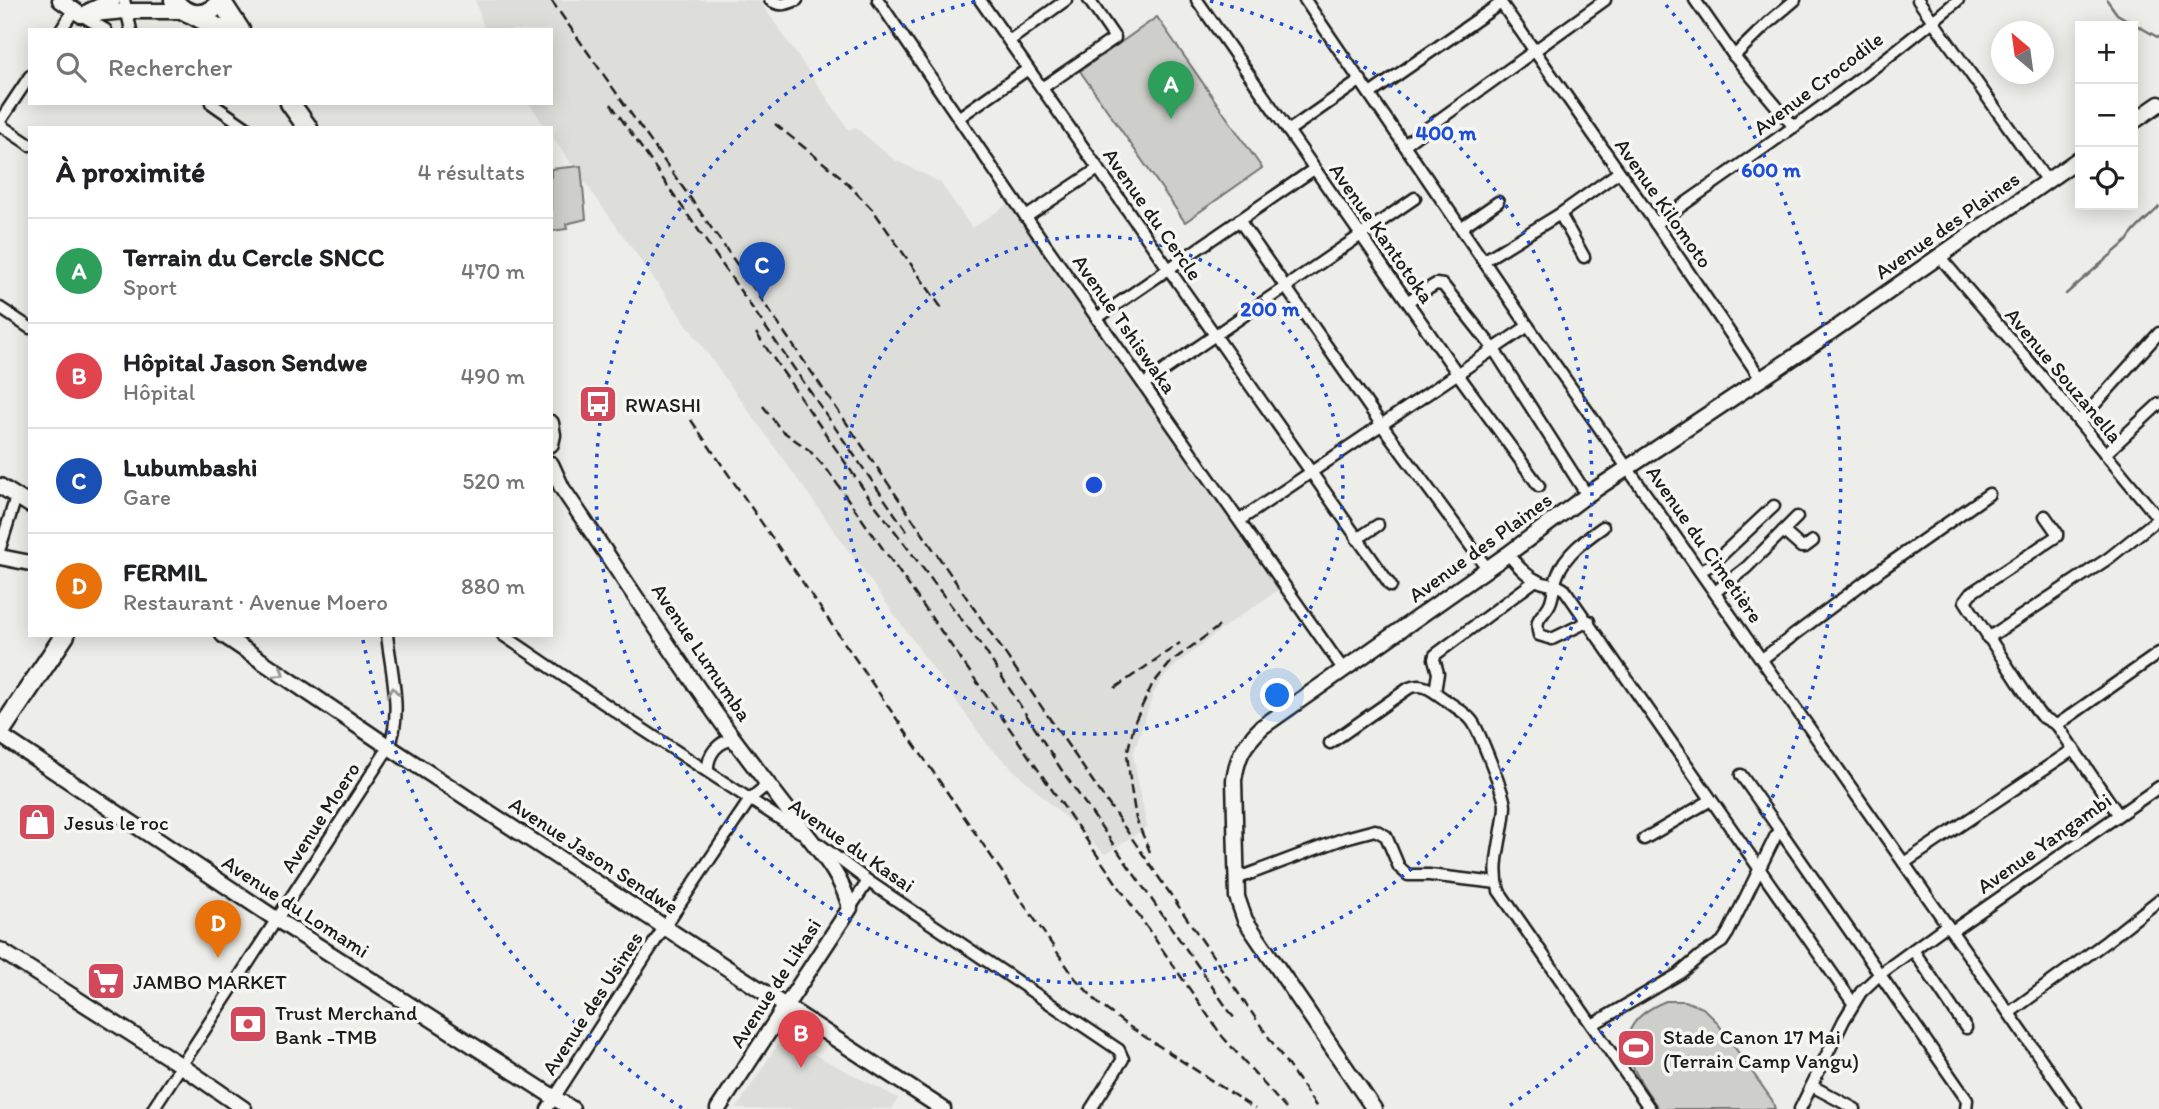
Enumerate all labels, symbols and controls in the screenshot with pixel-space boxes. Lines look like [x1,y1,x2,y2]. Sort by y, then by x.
north arrow [1991,21,2054,84]
map controls [2075,21,2138,210]
button: + [2075,21,2138,84]
street label: Avenue Crocodile [1748,26,1888,140]
search box [28,28,553,105]
icon: search [52,48,90,86]
text: Rechercher [108,51,232,83]
pin: A [1148,61,1194,119]
button: − [2075,84,2138,147]
text: 400 m [1416,120,1477,145]
street label: Avenue Kilomoto [1610,133,1718,273]
street label: Avenue du Cercle [1098,143,1208,285]
button: locate [2075,147,2138,210]
text: À proximité [56,153,205,190]
text: 600 m [1741,157,1801,182]
text: 4 résultats [418,158,525,186]
street label: Avenue Kantotoka [1324,158,1440,308]
street label: Avenue des Plaines [1870,166,2024,284]
text: Terrain du Cercle SNCC [123,241,385,273]
pin: C [739,242,785,300]
street label: Avenue Tshiswaka [1068,250,1182,398]
text: A [72,257,86,285]
text: 470 m [461,257,525,285]
text: Sport [123,273,177,301]
text: 200 m [1240,296,1300,321]
street label: Avenue Souzanella [2000,302,2128,448]
text: Hôpital Jason Sendwe [123,346,368,378]
text: B [72,362,86,390]
text: 490 m [460,362,525,390]
text: Hôpital [123,378,195,406]
bus stop icon: RWASHI [577,383,619,425]
place label: RWASHI [625,392,701,417]
text: Lubumbashi [123,451,258,483]
street label: Avenue du Cimetière [1641,460,1769,628]
text: C [72,467,86,495]
text: 520 m [462,467,525,495]
centre of rings [1082,473,1106,497]
text: Gare [123,483,171,511]
street label: Avenue des Plaines [1404,487,1556,607]
text: FERMIL [123,556,207,588]
text: D [71,572,87,600]
text: 880 m [461,572,525,600]
street label: Avenue Lumumba [647,578,757,726]
text: Restaurant · Avenue Moero [123,588,388,616]
one-way arrow [272,665,285,678]
your location [1260,678,1294,712]
one-way arrow [386,686,401,697]
street label: Avenue Moero [275,757,365,877]
street label: Avenue Yangambi [1972,787,2116,899]
street label: Avenue Jason Sendwe [505,791,683,919]
street label: Avenue du Kasai [784,792,920,898]
shop icon: Jesus le roc [16,801,58,843]
place label: Jesus le roc [64,810,169,835]
street label: Avenue du Lomami [218,849,374,963]
pin: D [195,900,241,958]
street label: Avenue de Likasi [724,914,826,1052]
street label: Avenue des Usines [536,927,648,1079]
supermarket icon: JAMBO MARKET [85,960,127,1002]
place label: JAMBO MARKET [133,969,287,994]
place label: Trust Merchand Bank -TMB [275,1000,417,1049]
bank icon: Trust Merchand Bank -TMB [227,1003,269,1045]
pin: B [778,1010,824,1068]
place label: Stade Canon 17 Mai (Terrain Camp Vangu) [1663,1024,1859,1073]
sports icon: Stade Canon 17 Mai (Terrain Camp Vangu) [1615,1027,1657,1069]

